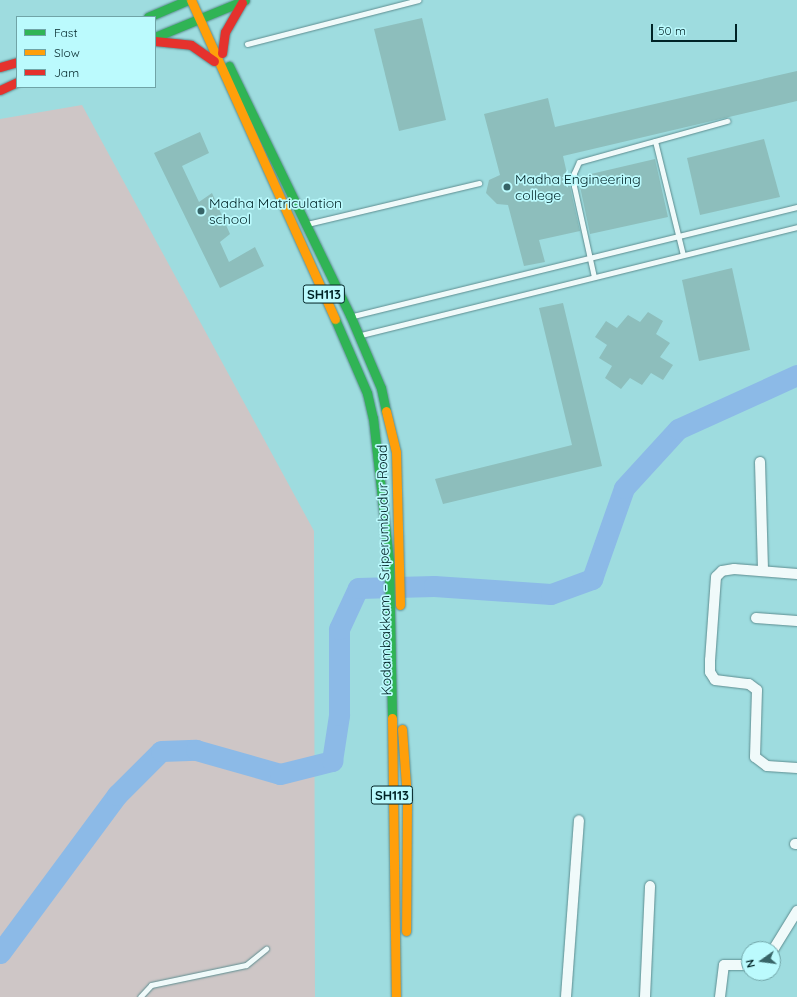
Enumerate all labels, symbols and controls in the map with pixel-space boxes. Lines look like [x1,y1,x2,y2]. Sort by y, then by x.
legend [16,16,156,88]
scale bar [653,16,739,42]
text: 50 m [658,23,686,38]
text: Fast [54,25,78,40]
text: Slow [54,45,80,60]
text: Jam [54,65,79,80]
place label: Madha Engineering college [515,171,641,204]
marker: Madha Engineering college [502,182,512,192]
place label: Madha Matriculation school [209,195,342,228]
marker: Madha Matriculation school [196,206,206,216]
road number: SH113 [302,283,346,305]
street label: Kodambakkam – Sriperumbudur Road [373,444,395,696]
road number: SH113 [370,784,414,806]
north arrow [741,941,781,981]
text: N [743,958,758,969]

